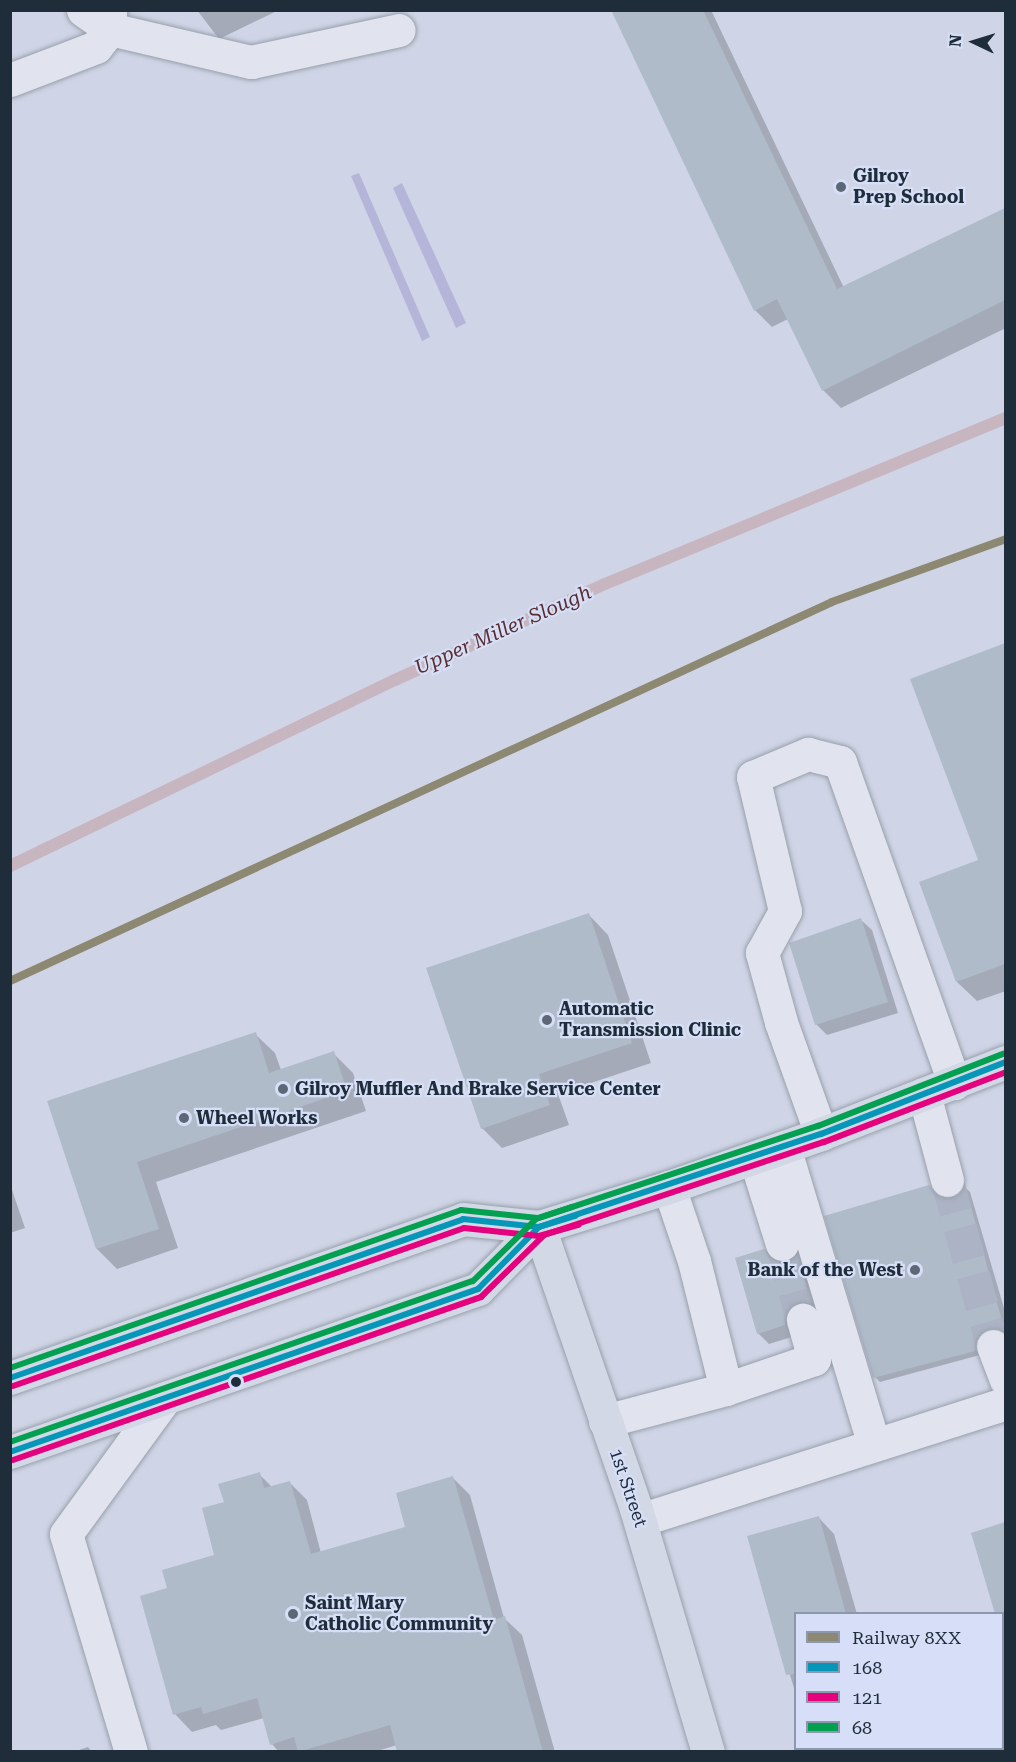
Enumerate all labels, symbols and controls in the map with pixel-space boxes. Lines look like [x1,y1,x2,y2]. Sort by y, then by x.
north arrow [944,12,1004,72]
text: N [946,34,965,48]
place label: Gilroy Prep School [853,166,964,208]
marker: Gilroy Prep School [834,180,848,194]
water label: Upper Miller Slough [411,580,595,680]
place label: Automatic Transmission Clinic [559,999,741,1042]
marker: Automatic Transmission Clinic [540,1013,554,1027]
place label: Gilroy Muffler And Brake Service Center [295,1078,661,1100]
marker: Gilroy Muffler And Brake Service Center [276,1082,290,1096]
place label: Wheel Works [196,1107,318,1129]
marker: Wheel Works [177,1111,191,1125]
place label: Bank of the West [748,1259,903,1281]
marker: Bank of the West [908,1263,922,1277]
unlabelled marker [230,1376,242,1388]
street label: 1st Street [605,1446,651,1530]
place label: Saint Mary Catholic Community [305,1593,493,1636]
marker: Saint Mary Catholic Community [286,1607,300,1621]
legend [794,1612,1004,1750]
text: Railway 8XX [852,1627,961,1648]
text: 168 [852,1657,882,1678]
text: 121 [852,1687,882,1708]
text: 68 [852,1717,872,1738]

